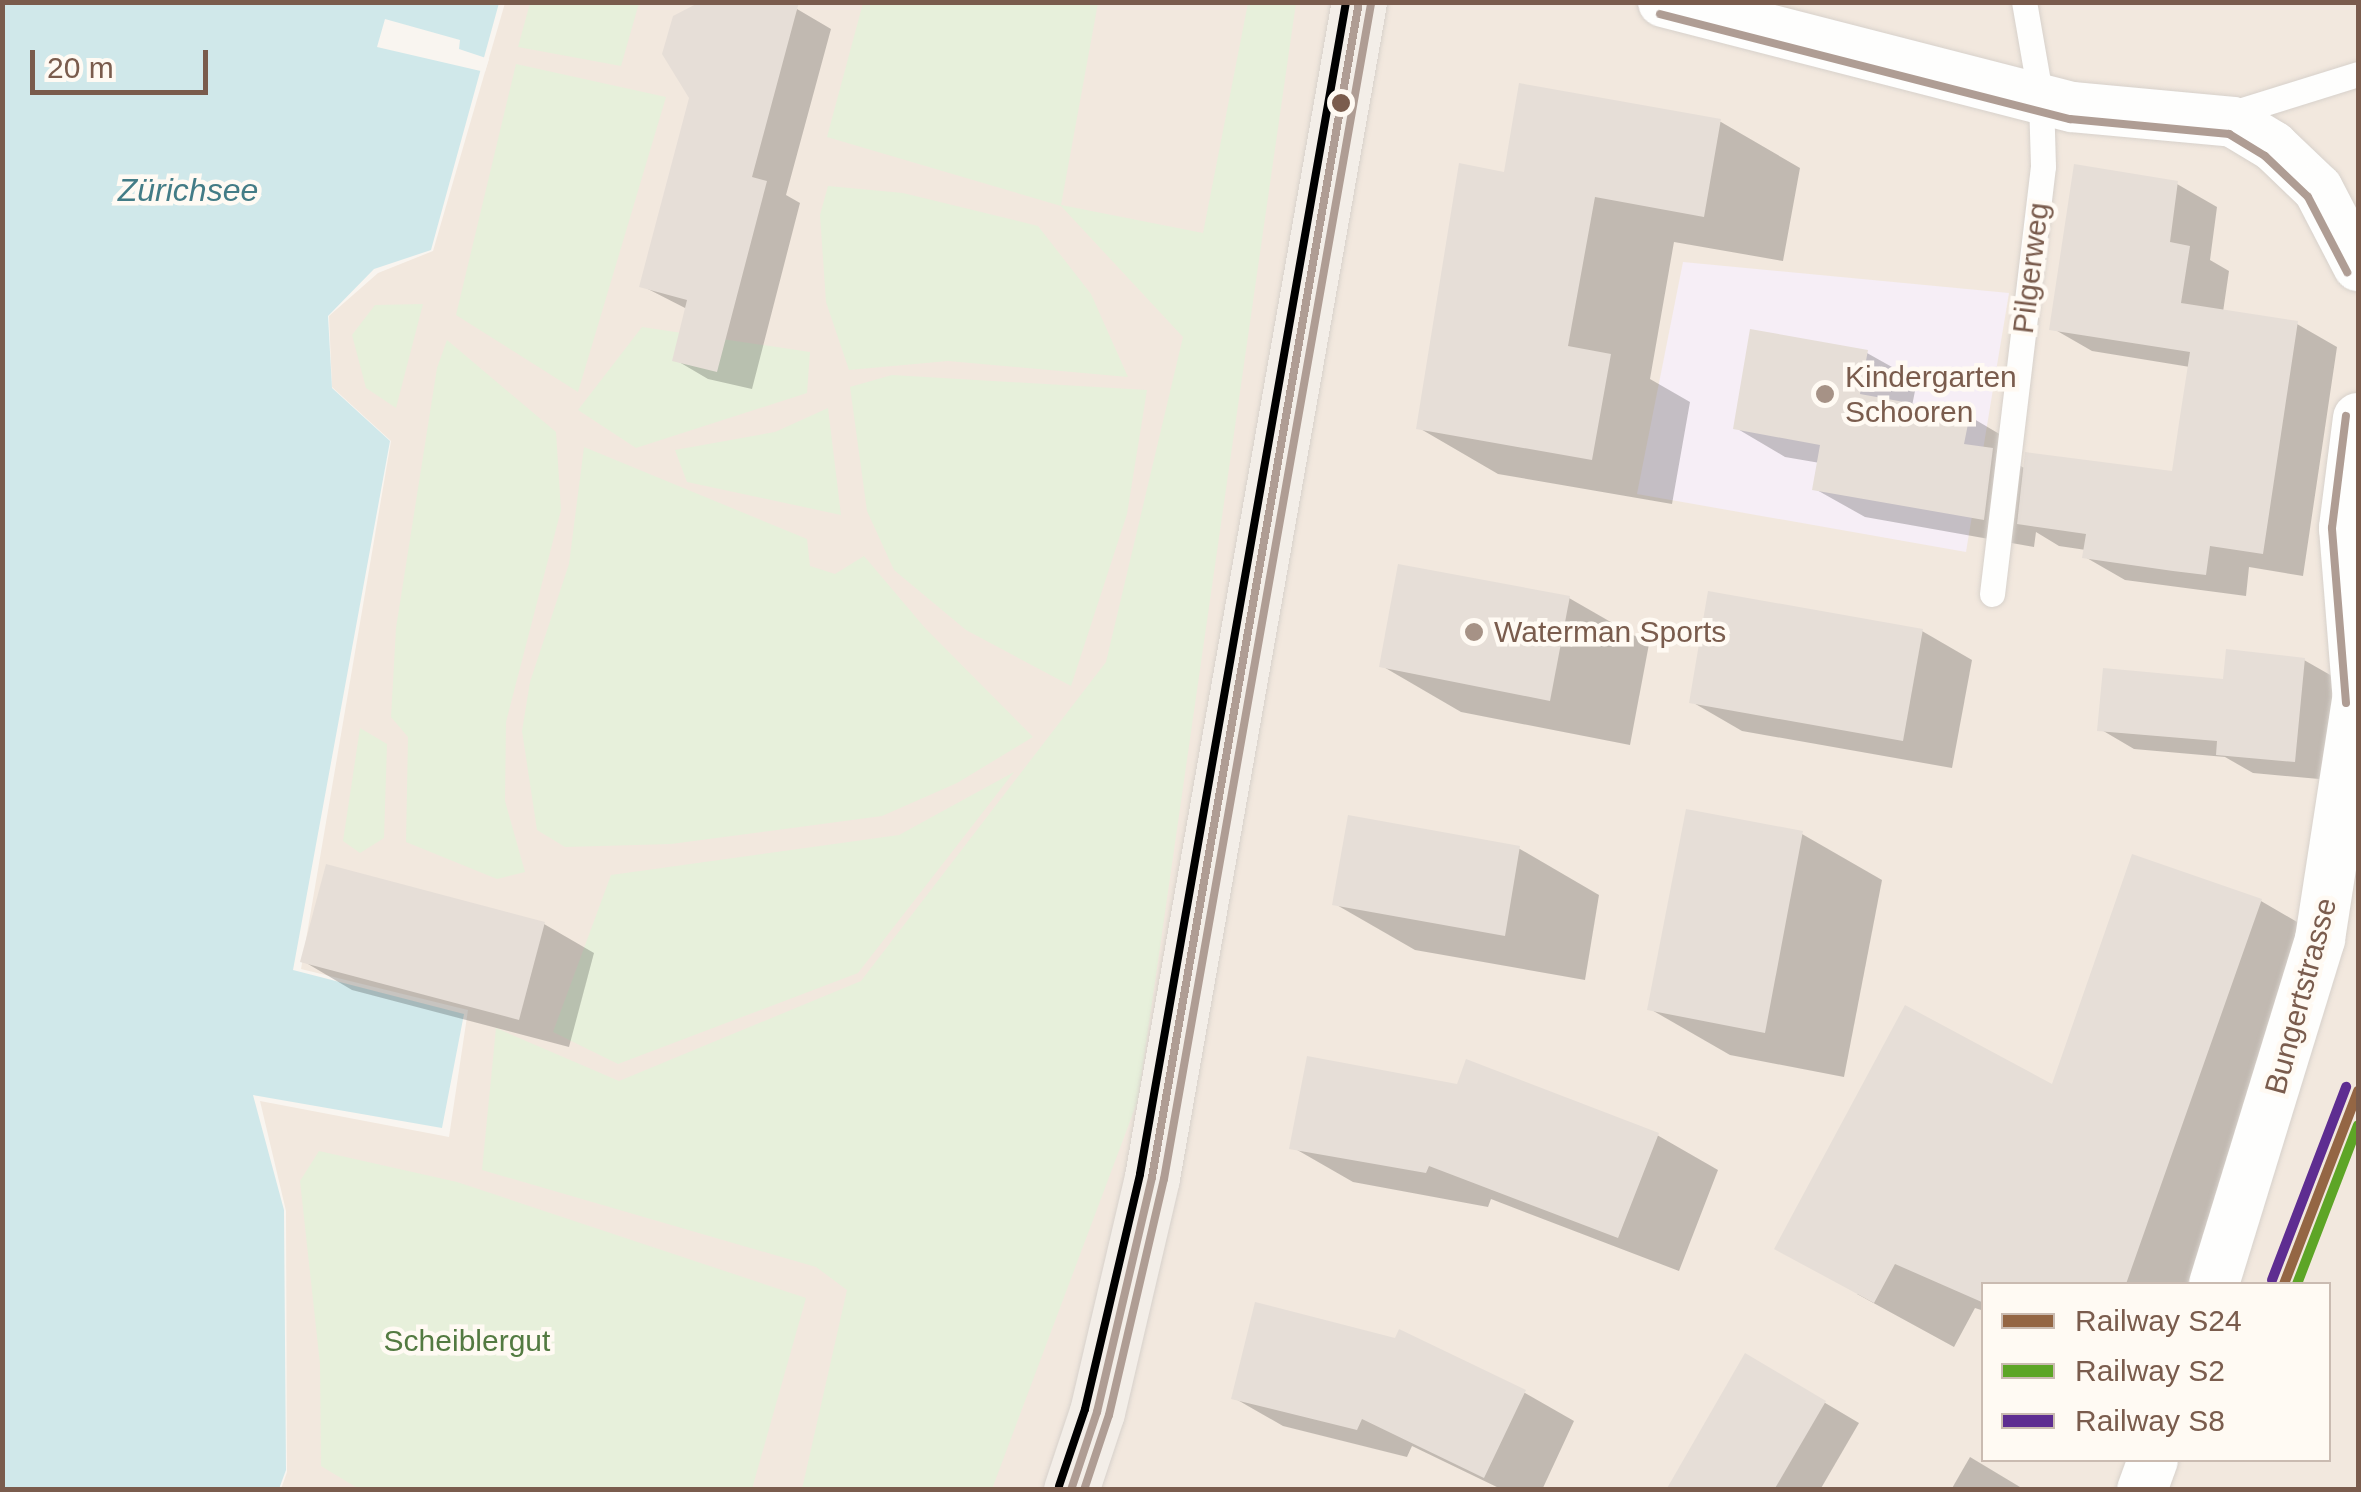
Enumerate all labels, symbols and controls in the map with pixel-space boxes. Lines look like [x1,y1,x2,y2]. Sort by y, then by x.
scale bar [35,30,212,92]
text: 20 m [47,51,114,84]
unlabelled marker [1331,93,1351,113]
water label: Zürichsee [118,171,258,209]
street label: Pilgerweg [2005,200,2057,336]
place label: Kindergarten Schooren [1845,359,2017,430]
marker: Kindergarten Schooren [1814,383,1836,405]
place label: Waterman Sports [1494,614,1726,650]
marker: Waterman Sports [1463,621,1485,643]
street label: Bungertstrasse [2258,894,2344,1098]
legend [1981,1282,2331,1462]
text: Railway S24 [2075,1304,2242,1337]
park label: Scheiblergut [384,1323,550,1359]
text: Railway S2 [2075,1354,2225,1387]
text: Railway S8 [2075,1404,2225,1437]

